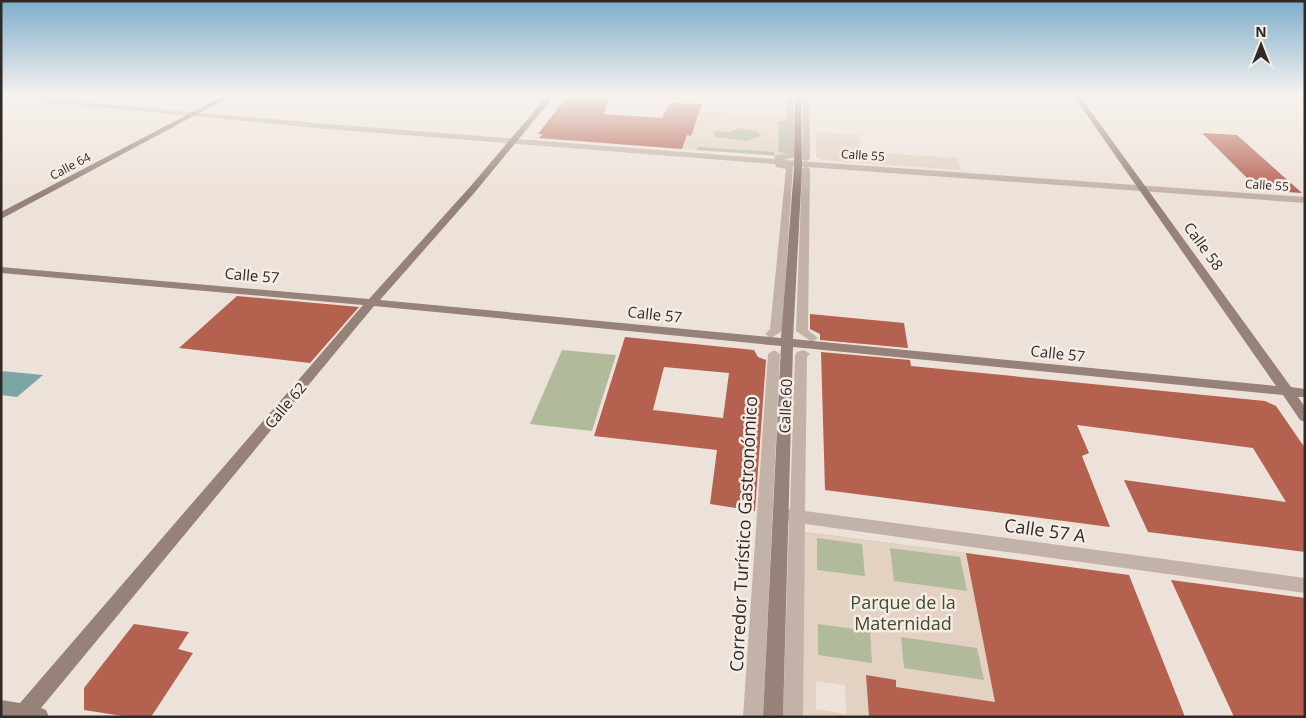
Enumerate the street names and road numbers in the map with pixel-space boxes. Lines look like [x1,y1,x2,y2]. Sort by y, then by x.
street label: Calle 55 [841,145,886,165]
street label: Calle 64 [47,148,93,184]
street label: Calle 55 [1245,175,1290,195]
street label: Calle 58 [1180,218,1228,274]
street label: Calle 57 [224,263,280,287]
street label: Calle 57 [627,301,683,327]
street label: Calle 57 [1030,340,1086,366]
street label: Calle 62 [260,378,310,432]
street label: Calle 60 [774,378,796,434]
street label: Corredor Turístico Gastronómico [724,395,762,673]
street label: Calle 57 A [1003,512,1088,548]

